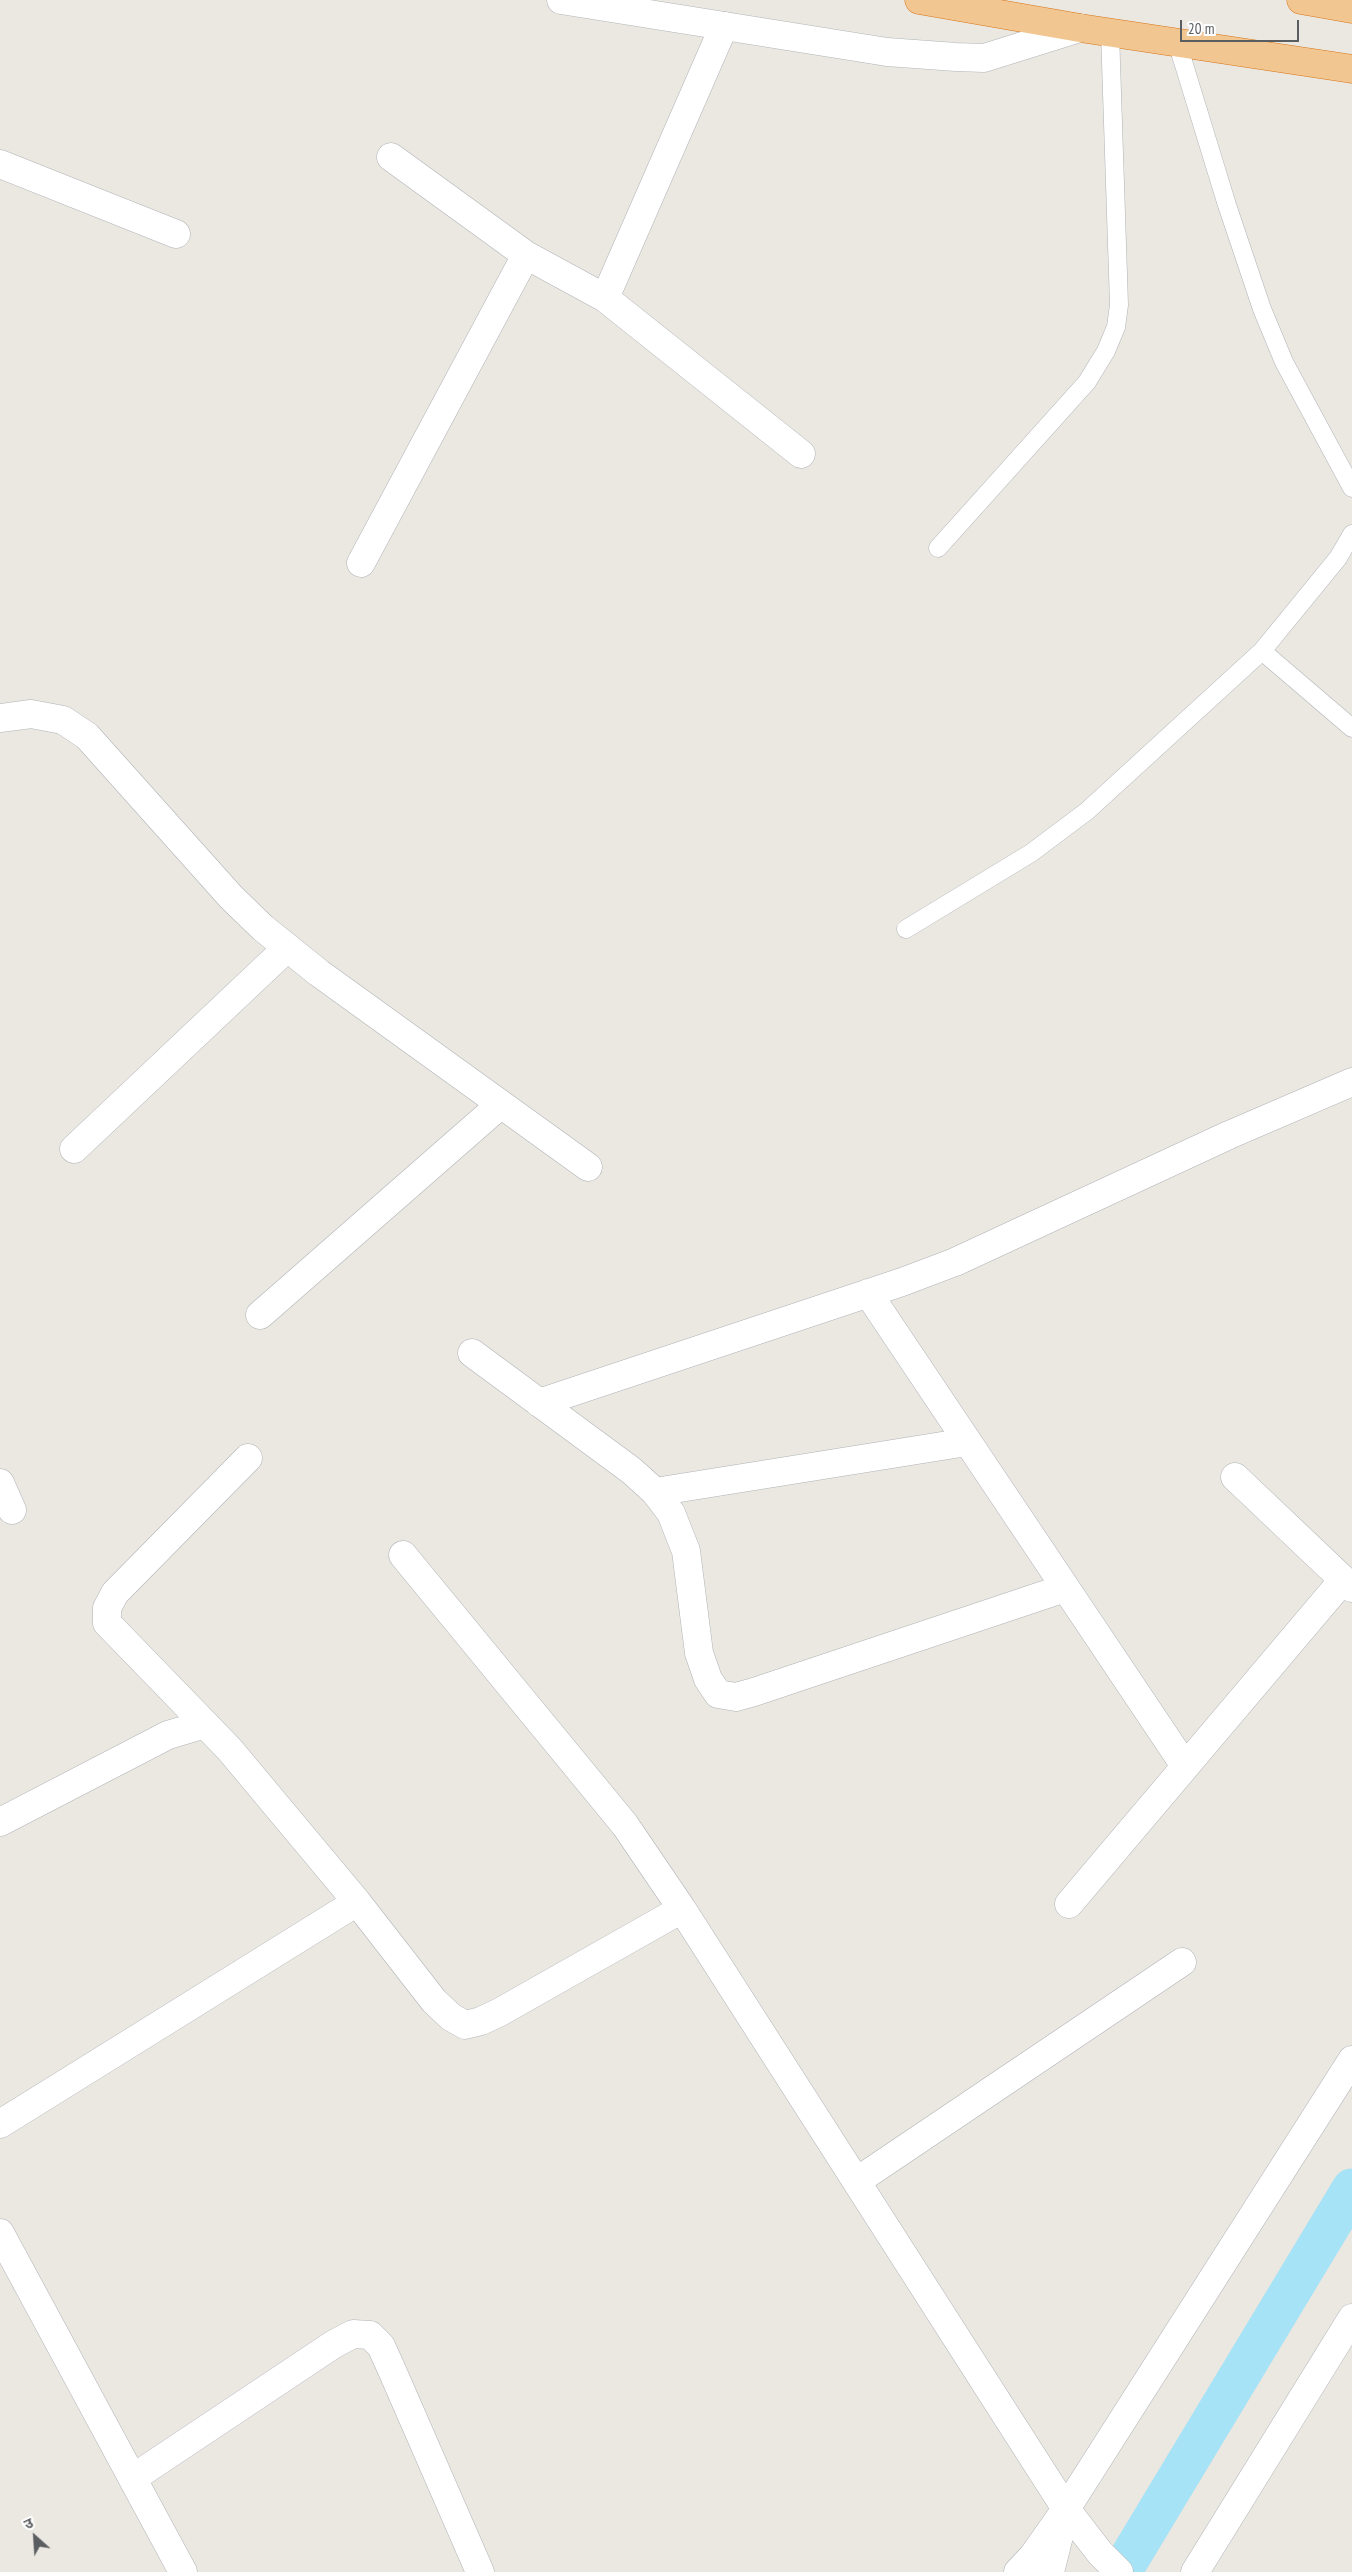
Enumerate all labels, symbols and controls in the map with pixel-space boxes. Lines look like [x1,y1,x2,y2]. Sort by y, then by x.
scale bar [1182,10,1301,42]
text: 20 m [1188,19,1214,38]
north arrow [10,2512,60,2562]
text: उ [21,2514,36,2533]

